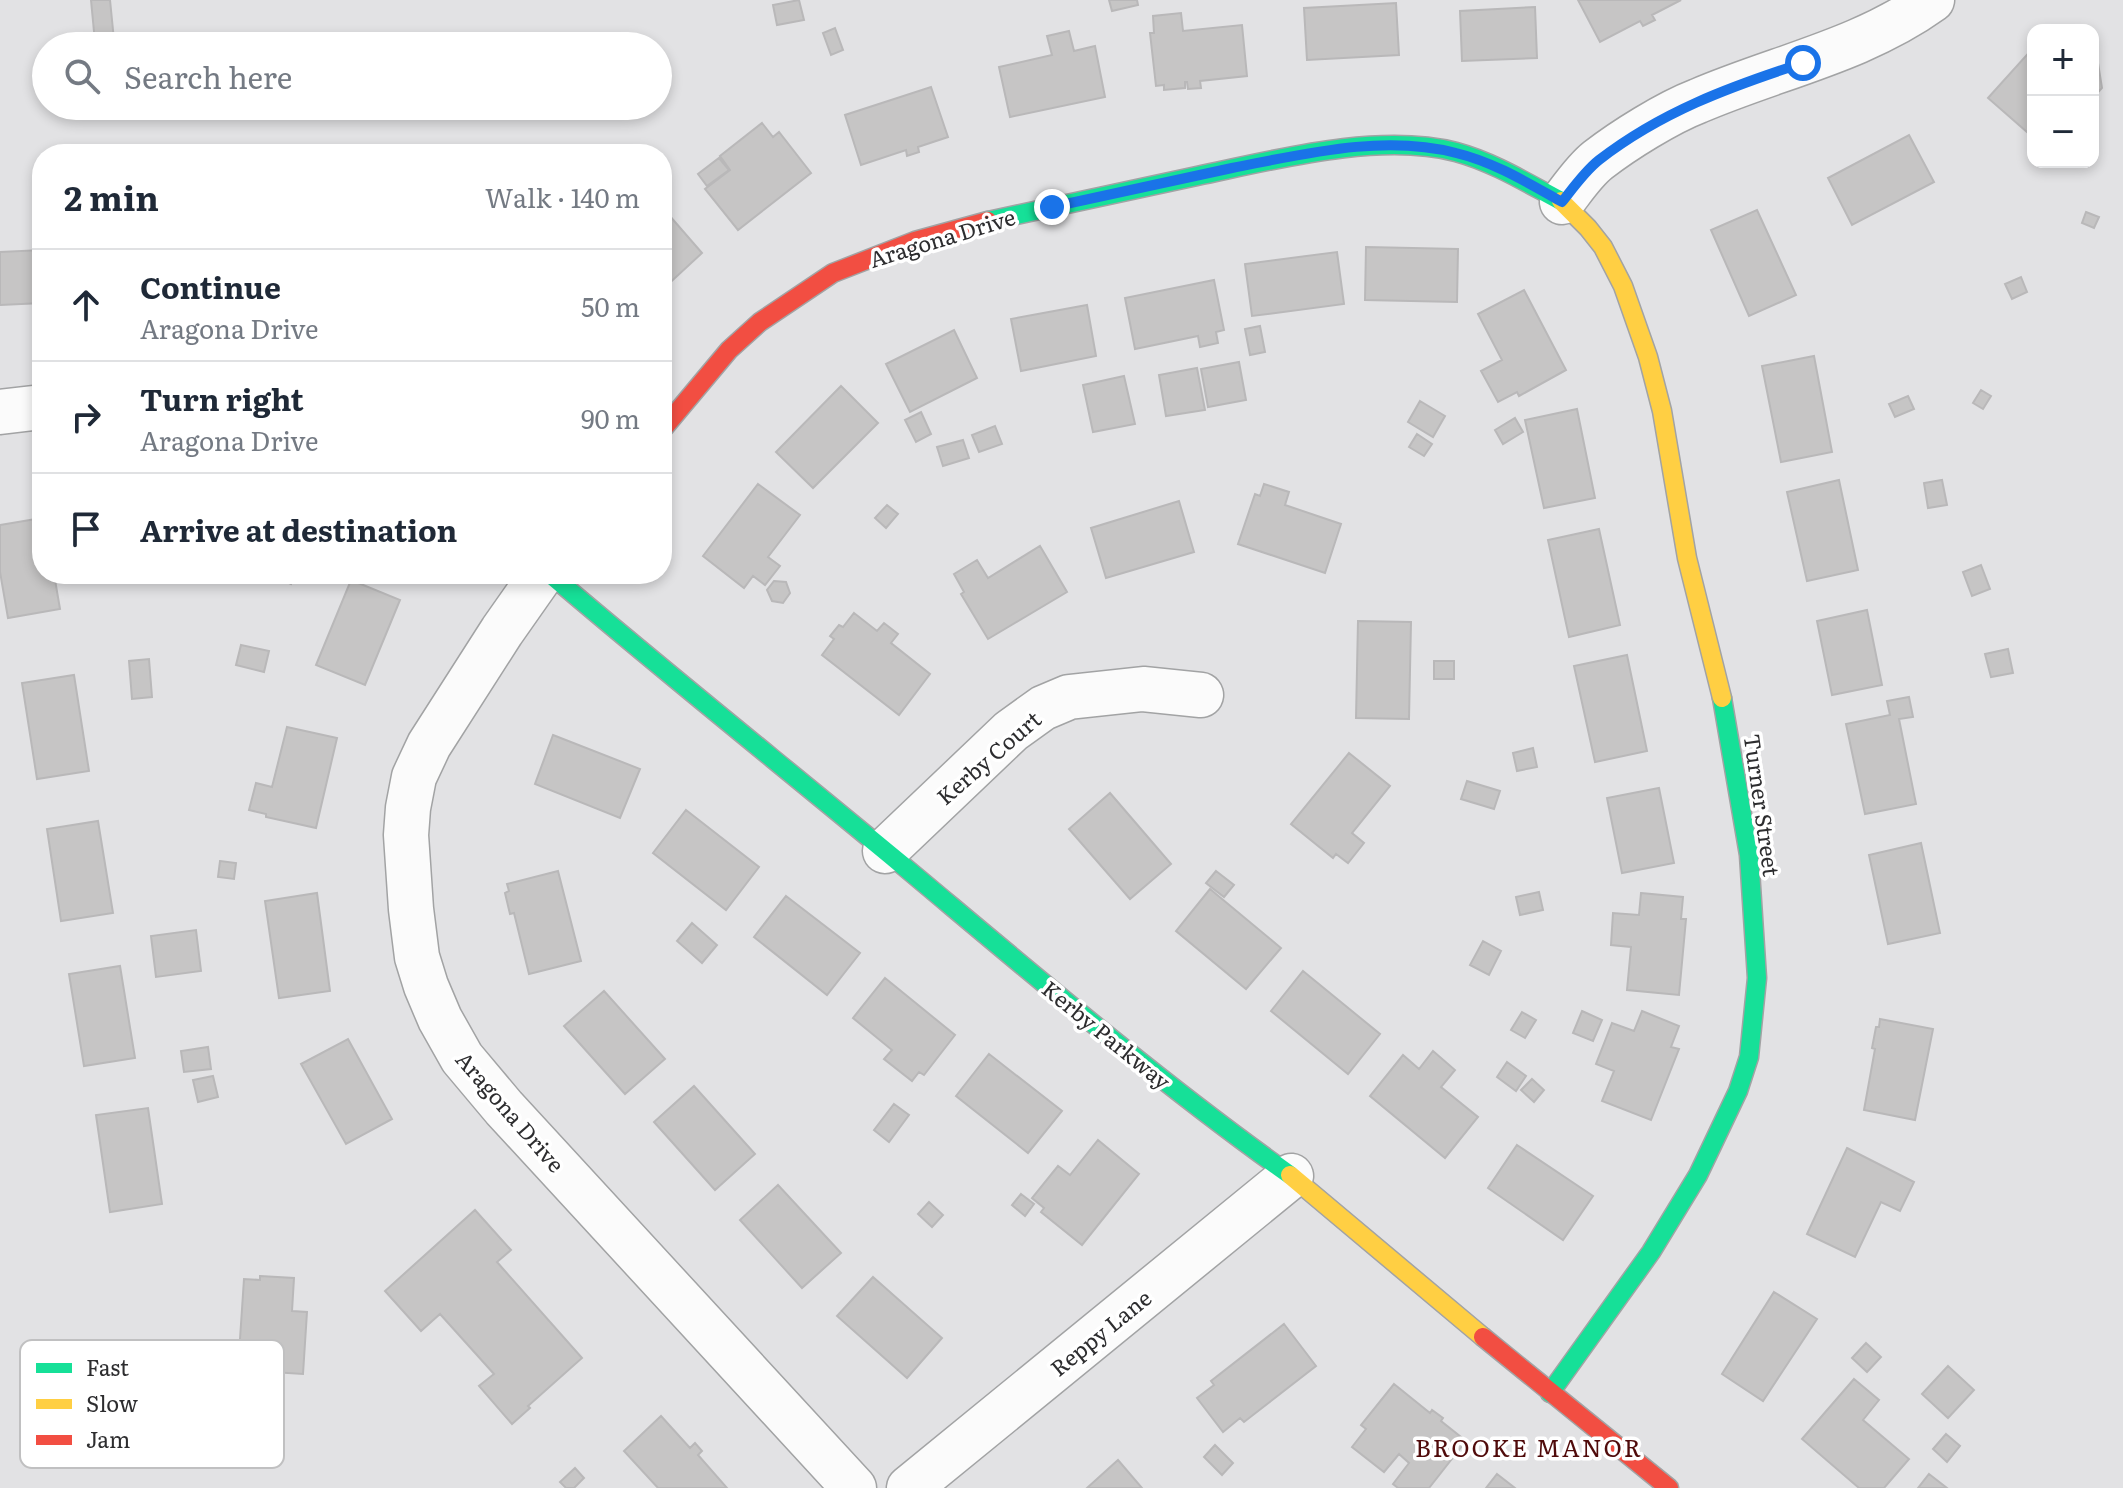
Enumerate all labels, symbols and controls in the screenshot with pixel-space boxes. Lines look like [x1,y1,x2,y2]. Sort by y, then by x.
map controls [2027,24,2099,168]
button: + [2027,24,2099,96]
search box [32,32,672,120]
route start [1785,45,1821,81]
icon: search [60,54,104,98]
text: Search here [124,54,292,98]
button: − [2027,96,2099,168]
text: 2 min [64,171,159,221]
text: Walk · 140 m [485,177,640,216]
route end [1034,189,1070,225]
street label: Aragona Drive [865,199,1019,275]
text: Continue [140,264,281,308]
icon: ahead [64,283,108,327]
text: 50 m [581,286,640,325]
text: Aragona Drive [140,308,319,347]
text: Turn right [140,376,304,420]
icon: right [64,395,108,439]
text: 90 m [581,398,640,437]
text: Aragona Drive [140,420,319,459]
icon: arrive [64,507,108,551]
text: Arrive at destination [140,507,457,551]
street label: Kerby Court [929,702,1048,812]
street label: Turner Street [1737,732,1789,878]
street label: Kerby Parkway [1035,972,1179,1097]
street label: Aragona Drive [449,1043,573,1179]
street label: Reppy Lane [1042,1281,1158,1383]
legend [20,1340,284,1468]
text: Fast [86,1350,129,1383]
text: Slow [86,1386,138,1419]
text: Jam [86,1422,130,1455]
district label: BROOKE MANOR [1415,1429,1643,1464]

